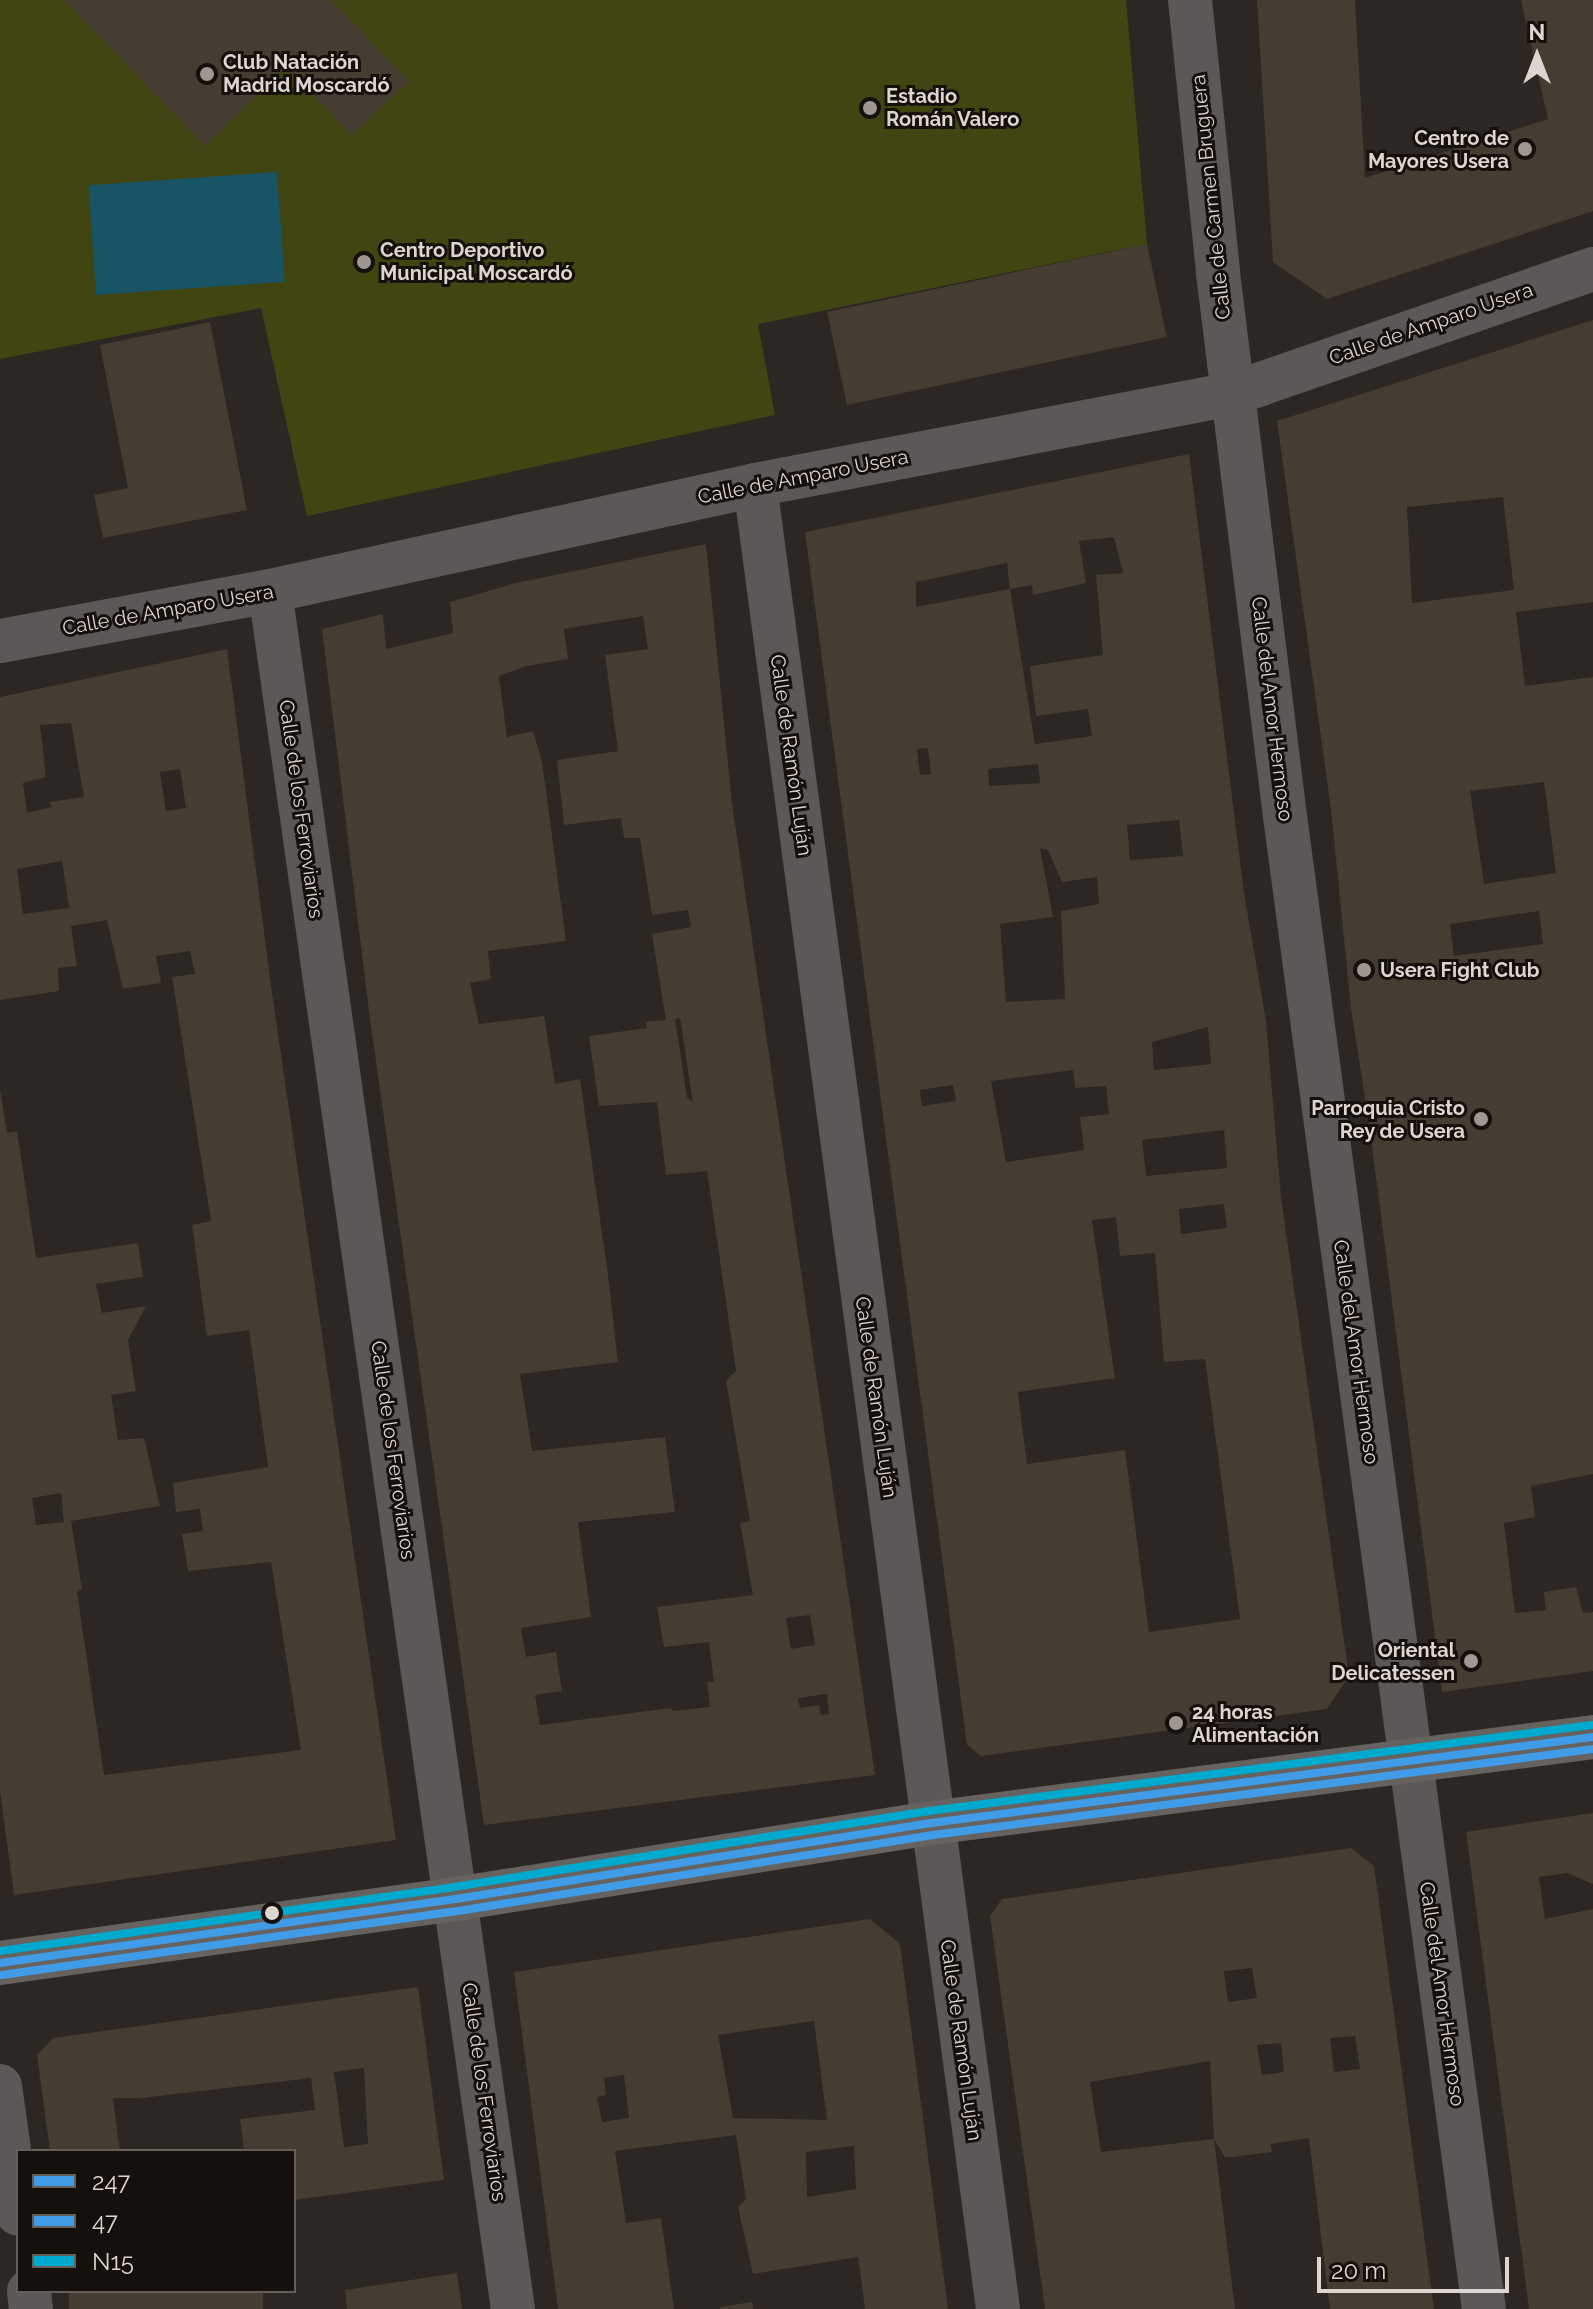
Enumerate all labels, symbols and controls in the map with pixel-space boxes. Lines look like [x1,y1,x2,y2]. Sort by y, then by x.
north arrow [1497,16,1577,96]
text: N [1529,19,1545,45]
place label: Club Natación Madrid Moscardó [223,50,390,97]
marker: Club Natación Madrid Moscardó [198,65,216,83]
street label: Calle de Carmen Bruguera [1186,73,1236,321]
place label: Estadio Román Valero [886,84,1020,131]
marker: Estadio Román Valero [861,99,879,117]
place label: Centro de Mayores Usera [1368,126,1509,173]
marker: Centro de Mayores Usera [1516,140,1534,158]
place label: Centro Deportivo Municipal Moscardó [380,238,573,285]
marker: Centro Deportivo Municipal Moscardó [355,253,373,271]
street label: Calle de Amparo Usera [1326,278,1536,370]
street label: Calle de Amparo Usera [695,445,911,509]
street label: Calle de Amparo Usera [60,580,276,640]
street label: Calle del Amor Hermoso [1246,594,1298,824]
street label: Calle de Ramón Luján [765,653,817,857]
street label: Calle de los Ferroviarios [274,698,328,920]
place label: Usera Fight Club [1380,958,1539,982]
marker: Usera Fight Club [1355,961,1373,979]
place label: Parroquia Cristo Rey de Usera [1311,1096,1465,1143]
marker: Parroquia Cristo Rey de Usera [1472,1110,1490,1128]
street label: Calle del Amor Hermoso [1328,1237,1384,1467]
street label: Calle de Ramón Luján [850,1295,902,1499]
street label: Calle de los Ferroviarios [366,1339,420,1561]
place label: Oriental Delicatessen [1331,1638,1455,1685]
marker: Oriental Delicatessen [1462,1652,1480,1670]
place label: 24 horas Alimentación [1192,1700,1319,1747]
marker: 24 horas Alimentación [1167,1714,1185,1732]
street label: Calle del Amor Hermoso [1414,1879,1470,2109]
unlabelled marker [264,1905,280,1921]
street label: Calle de Ramón Luján [935,1938,987,2142]
street label: Calle de los Ferroviarios [457,1981,511,2203]
legend [16,2149,296,2293]
text: 247 [92,2167,130,2196]
text: 47 [92,2207,118,2236]
scale bar [1321,2241,1513,2291]
text: N15 [92,2247,134,2276]
text: 20 m [1331,2256,1386,2285]

